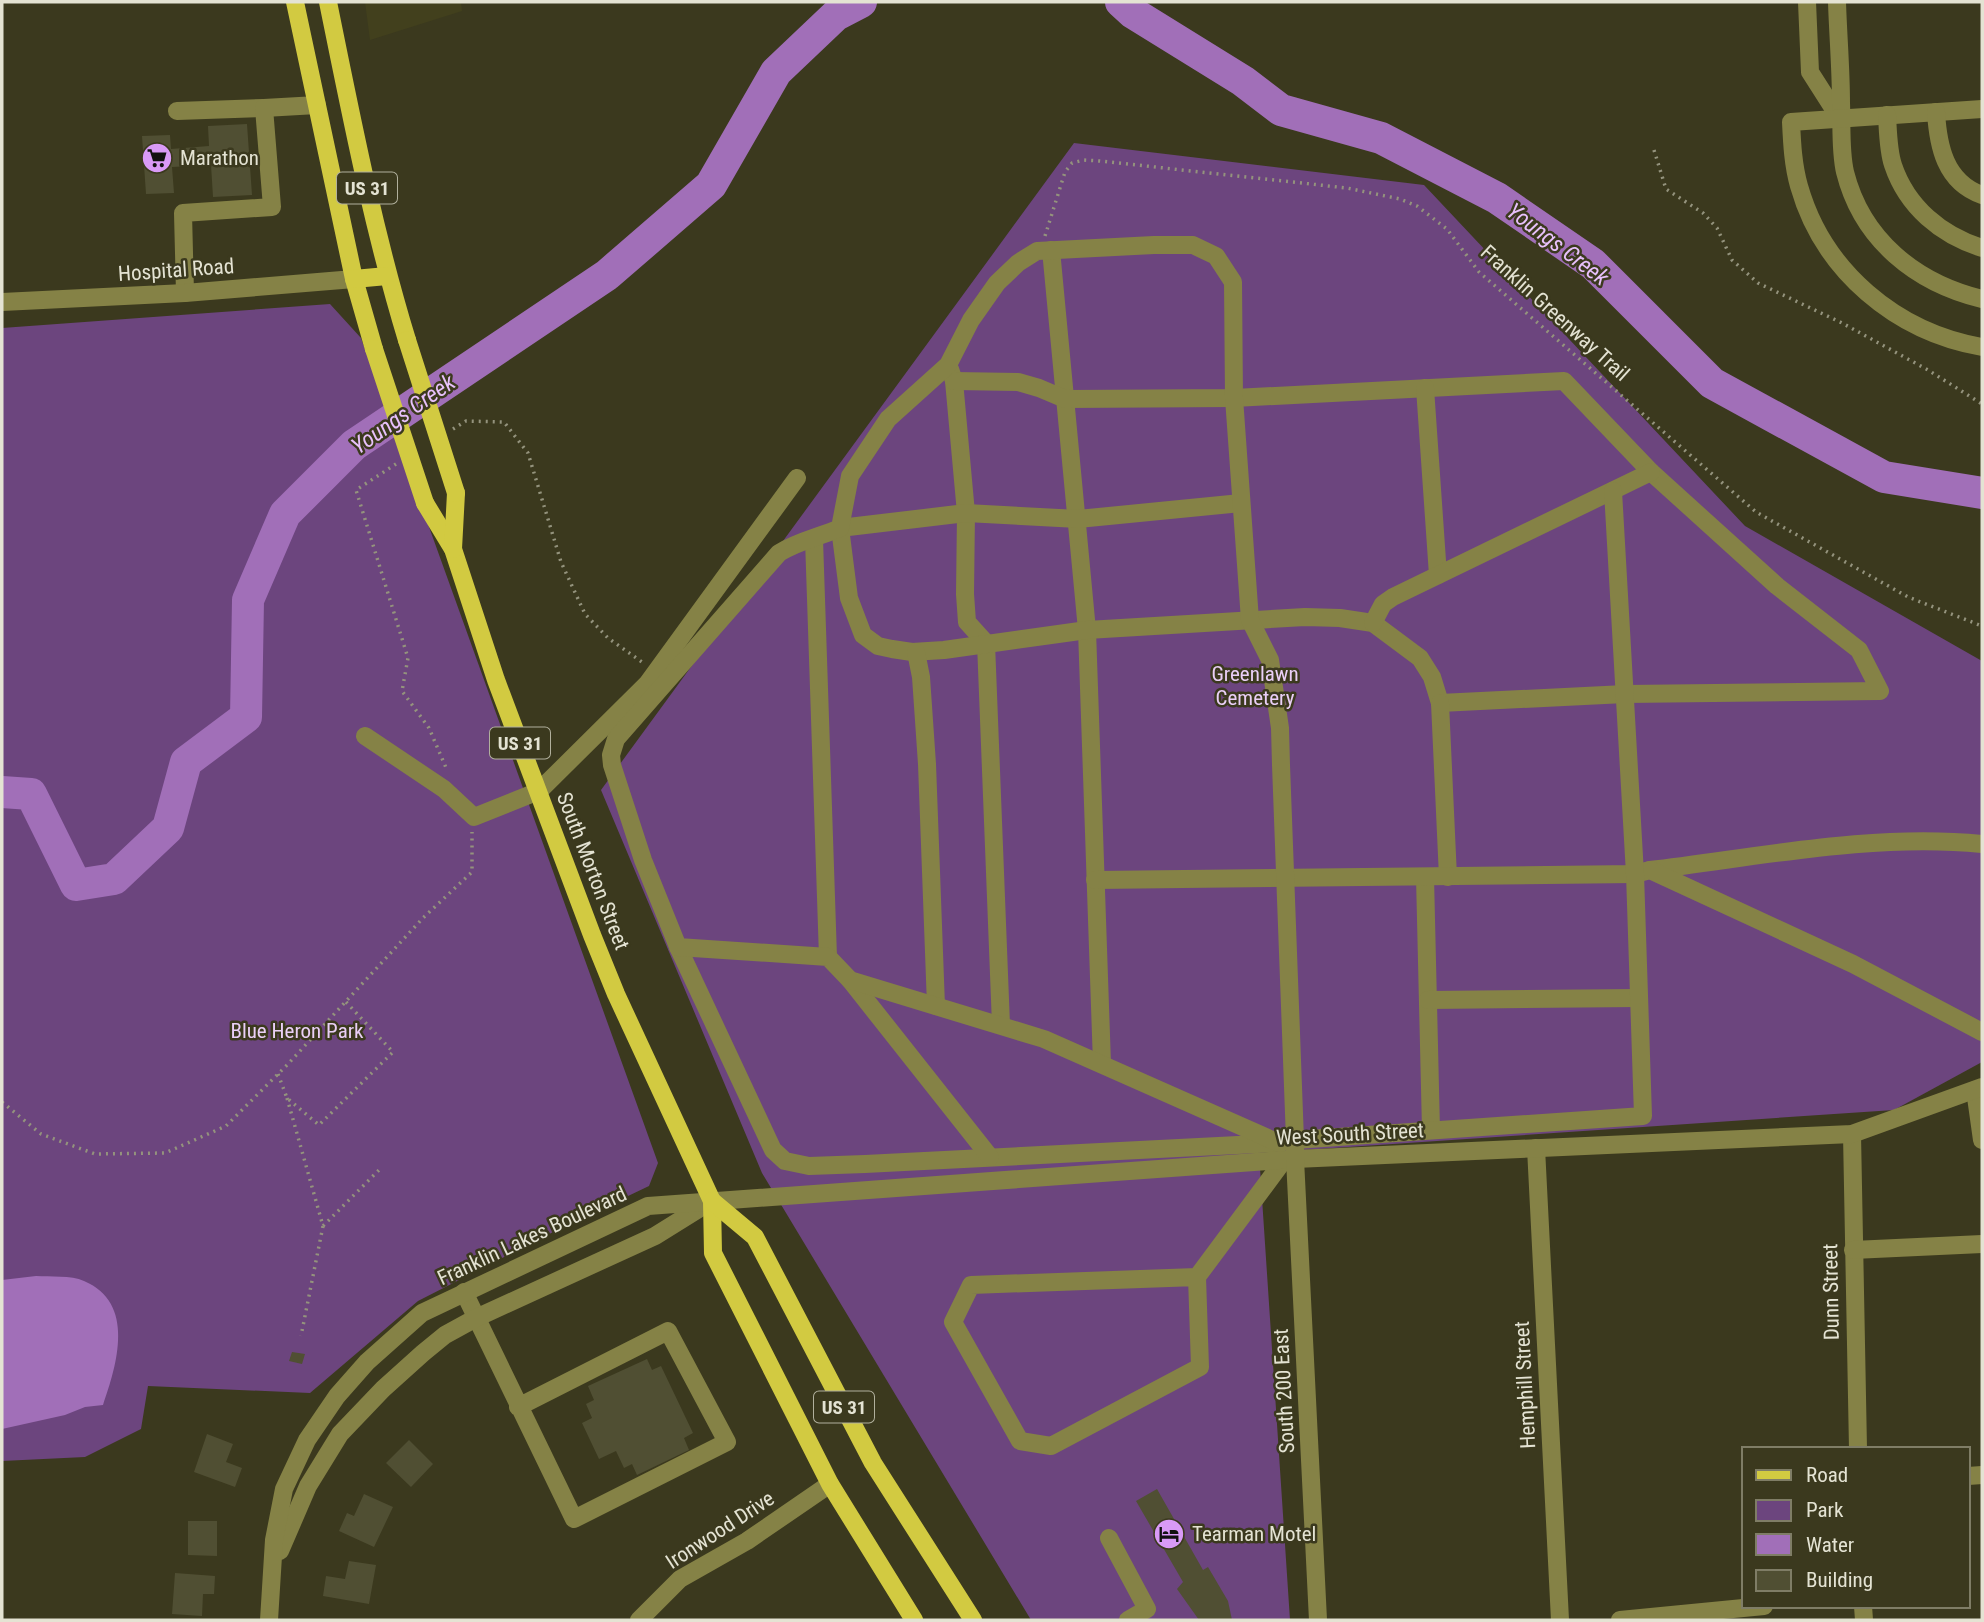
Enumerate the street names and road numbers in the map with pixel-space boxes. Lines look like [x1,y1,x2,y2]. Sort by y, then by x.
road number: US 31 [337,172,397,204]
street label: Franklin Greenway Trail [1476,240,1634,386]
street label: Hospital Road [117,254,235,286]
road number: US 31 [490,728,550,758]
street label: South Morton Street [552,789,634,953]
street label: West South Street [1275,1118,1425,1150]
street label: Franklin Lakes Boulevard [434,1182,630,1290]
street label: Dunn Street [1818,1244,1844,1340]
street label: Hemphill Street [1510,1321,1540,1449]
street label: South 200 East [1269,1328,1299,1454]
road number: US 31 [814,1392,874,1422]
street label: Ironwood Drive [661,1486,779,1574]

